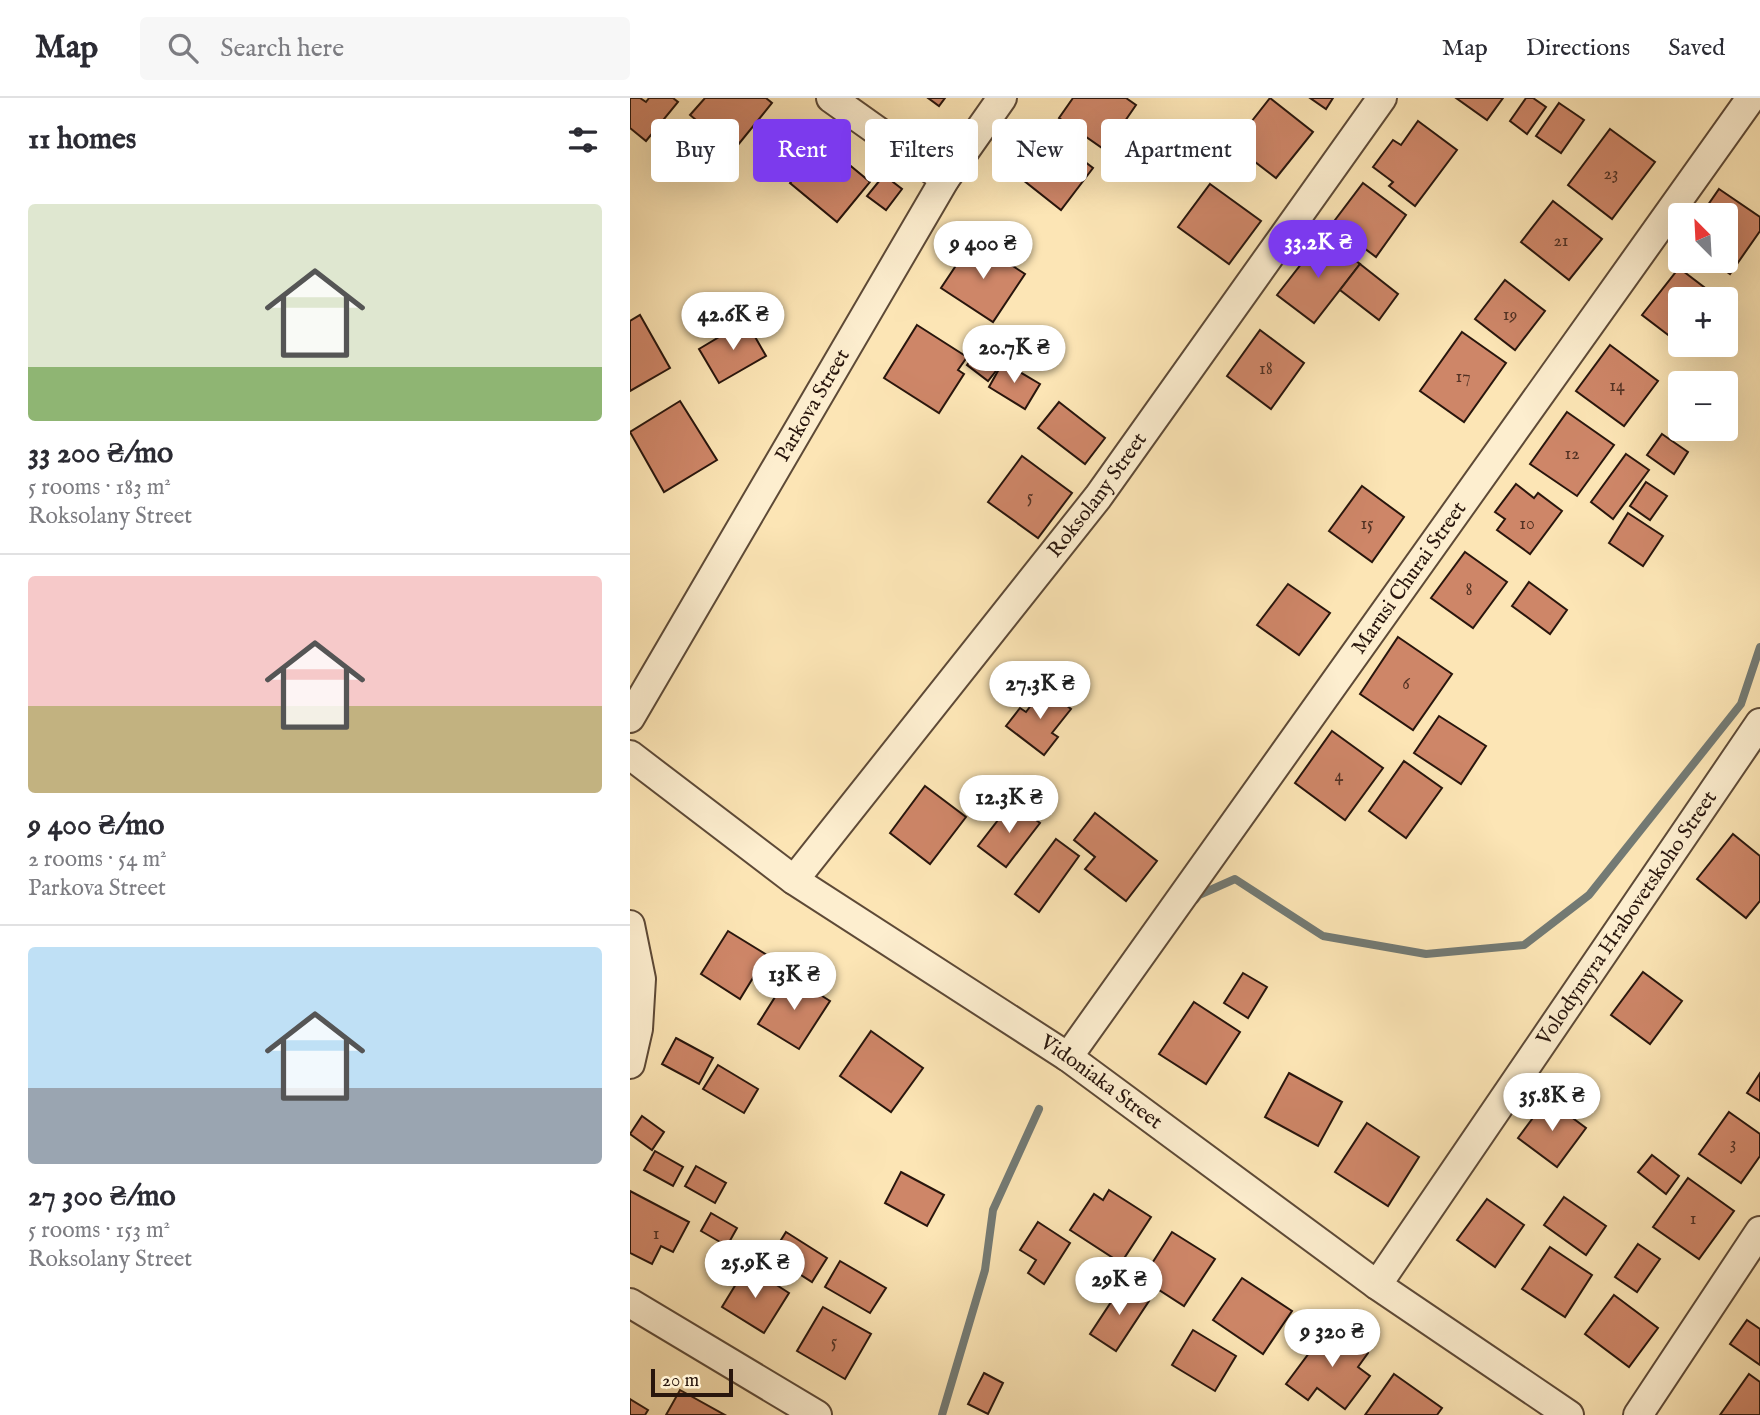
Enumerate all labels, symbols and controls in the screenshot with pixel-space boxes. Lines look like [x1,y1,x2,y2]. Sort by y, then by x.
search box [140,17,630,80]
text: Map [35,27,98,69]
icon: search [164,29,202,67]
text: Search here [220,32,344,65]
text: Map [1442,33,1488,64]
text: Directions [1526,33,1630,64]
text: Saved [1668,33,1725,64]
chip: Buy [651,119,739,182]
chip: Rent [753,119,851,182]
chip: Filters [865,119,978,182]
chip: New [992,119,1087,182]
chip: Apartment [1101,119,1256,182]
text: 11 homes [28,121,136,159]
icon: filters [564,121,602,159]
house number: 23 [1603,163,1619,186]
north arrow [1668,203,1738,273]
map controls [1668,203,1738,441]
pin: 33.2K ₴ [1253,220,1383,280]
pin: 9 400 ₴ [918,222,1048,281]
text: 33.2K ₴ [1284,228,1352,257]
text: 9 400 ₴ [950,229,1016,258]
house number: 21 [1553,230,1569,253]
icon: home [252,250,378,376]
button: + [1668,287,1738,357]
pin: 42.6K ₴ [668,292,798,352]
text: 42.6K ₴ [697,300,769,329]
house number: 19 [1503,304,1517,327]
pin: 20.7K ₴ [949,326,1079,385]
text: 20.7K ₴ [978,333,1050,362]
street label: Parkova Street [769,344,856,467]
house number: 18 [1259,358,1273,381]
house number: 17 [1455,366,1471,389]
button: − [1668,371,1738,441]
house number: 14 [1609,375,1625,398]
street label: Roksolany Street [1041,427,1153,563]
text: 33 200 ₴/mo [28,435,173,473]
house number: 12 [1564,443,1580,466]
text: 5 rooms · 183 m² [28,473,171,502]
house number: 5 [1027,486,1034,509]
street label: Marusi Churai Street [1346,496,1473,660]
text: Roksolany Street [28,502,192,531]
house number: 15 [1360,513,1374,536]
house number: 10 [1519,513,1535,536]
house number: 8 [1465,579,1473,602]
icon: home [252,622,378,748]
pin: 27.3K ₴ [975,662,1105,721]
text: 27.3K ₴ [1005,669,1075,698]
house number: 6 [1402,673,1410,696]
house number: 4 [1335,765,1344,788]
pin: 12.3K ₴ [944,776,1074,835]
text: 12.3K ₴ [975,783,1043,812]
street label: Volodymyra Hrabovetskoho Street [1530,786,1723,1051]
text: 9 400 ₴/mo [28,807,165,845]
text: 2 rooms · 54 m² [28,845,167,874]
text: Parkova Street [28,874,166,903]
pin: 13K ₴ [745,953,843,1012]
text: 13K ₴ [768,960,820,989]
icon: home [252,993,378,1119]
street label: Vidoniaka Street [1034,1028,1168,1136]
pin: 35.8K ₴ [1487,1074,1617,1133]
text: 35.8K ₴ [1519,1081,1585,1110]
house number: 3 [1730,1133,1736,1156]
text: 27 300 ₴/mo [28,1178,176,1216]
house number: 1 [1690,1208,1696,1231]
text: 5 rooms · 153 m² [28,1216,170,1245]
house number: 1 [653,1223,659,1246]
pin: 25.9K ₴ [690,1240,820,1300]
text: Roksolany Street [28,1245,192,1274]
text: 25.9K ₴ [721,1248,789,1277]
pin: 29K ₴ [1070,1258,1168,1317]
text: 29K ₴ [1091,1265,1147,1294]
pin: 9 320 ₴ [1267,1310,1397,1369]
text: 9 320 ₴ [1300,1317,1364,1346]
house number: 5 [831,1331,838,1354]
scale bar [651,1366,733,1398]
text: 20 m [662,1369,699,1393]

